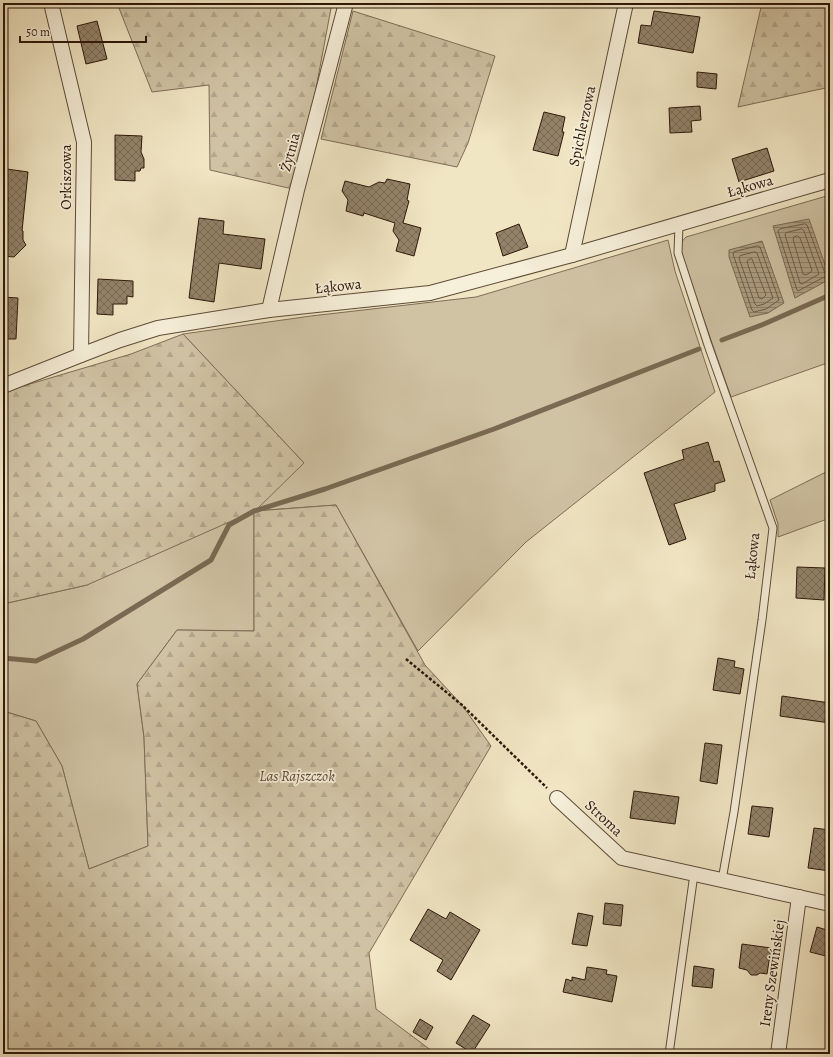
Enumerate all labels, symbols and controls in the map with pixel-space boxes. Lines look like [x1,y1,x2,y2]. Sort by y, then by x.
scale bar [20,18,146,44]
text: 50 m [26,24,50,40]
street label: Spichlerzowa [564,84,600,168]
street label: Żytnia [275,130,305,174]
street label: Orkiszowa [56,144,76,210]
street label: Łąkowa [725,170,775,202]
street label: Łąkowa [314,274,362,298]
street label: Łąkowa [740,532,764,580]
park label: Las Rajszczok [259,766,335,786]
street label: Stroma [581,795,627,841]
street label: Ireny Szewińskiej [755,918,789,1028]

